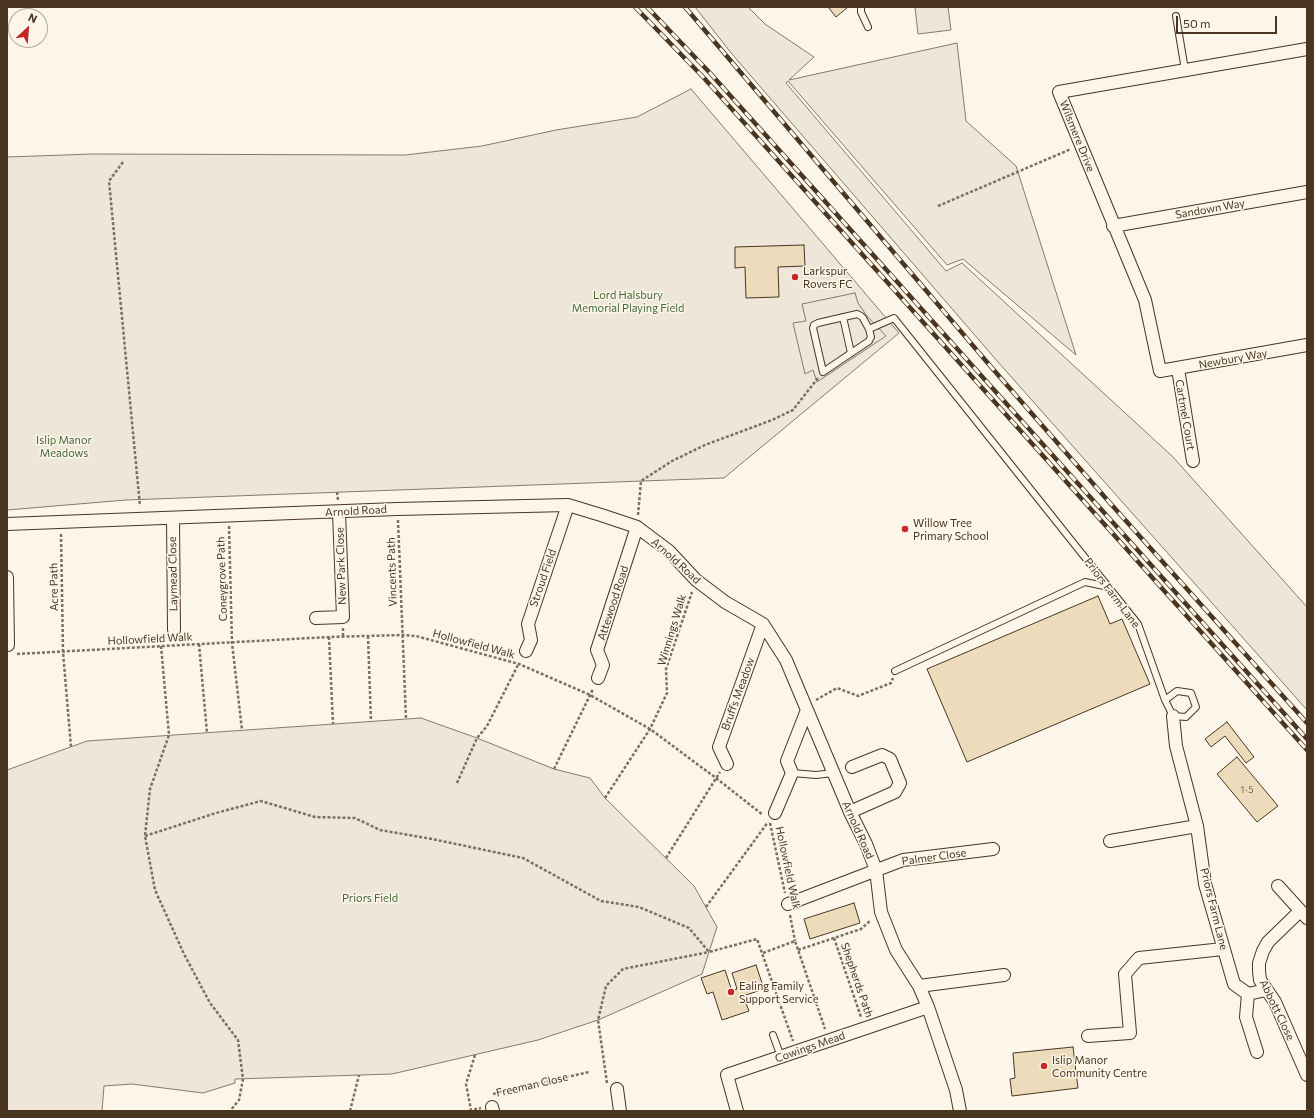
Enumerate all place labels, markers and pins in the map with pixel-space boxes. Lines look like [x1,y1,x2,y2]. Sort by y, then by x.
place label: Larkspur Rovers FC [803,264,853,290]
marker: Larkspur Rovers FC [790,272,800,282]
place label: Willow Tree Primary School [913,516,989,542]
marker: Willow Tree Primary School [900,524,910,534]
place label: Ealing Family Support Service [739,979,819,1005]
marker: Ealing Family Support Service [726,987,736,997]
place label: Islip Manor Community Centre [1052,1053,1147,1079]
marker: Islip Manor Community Centre [1039,1061,1049,1071]

